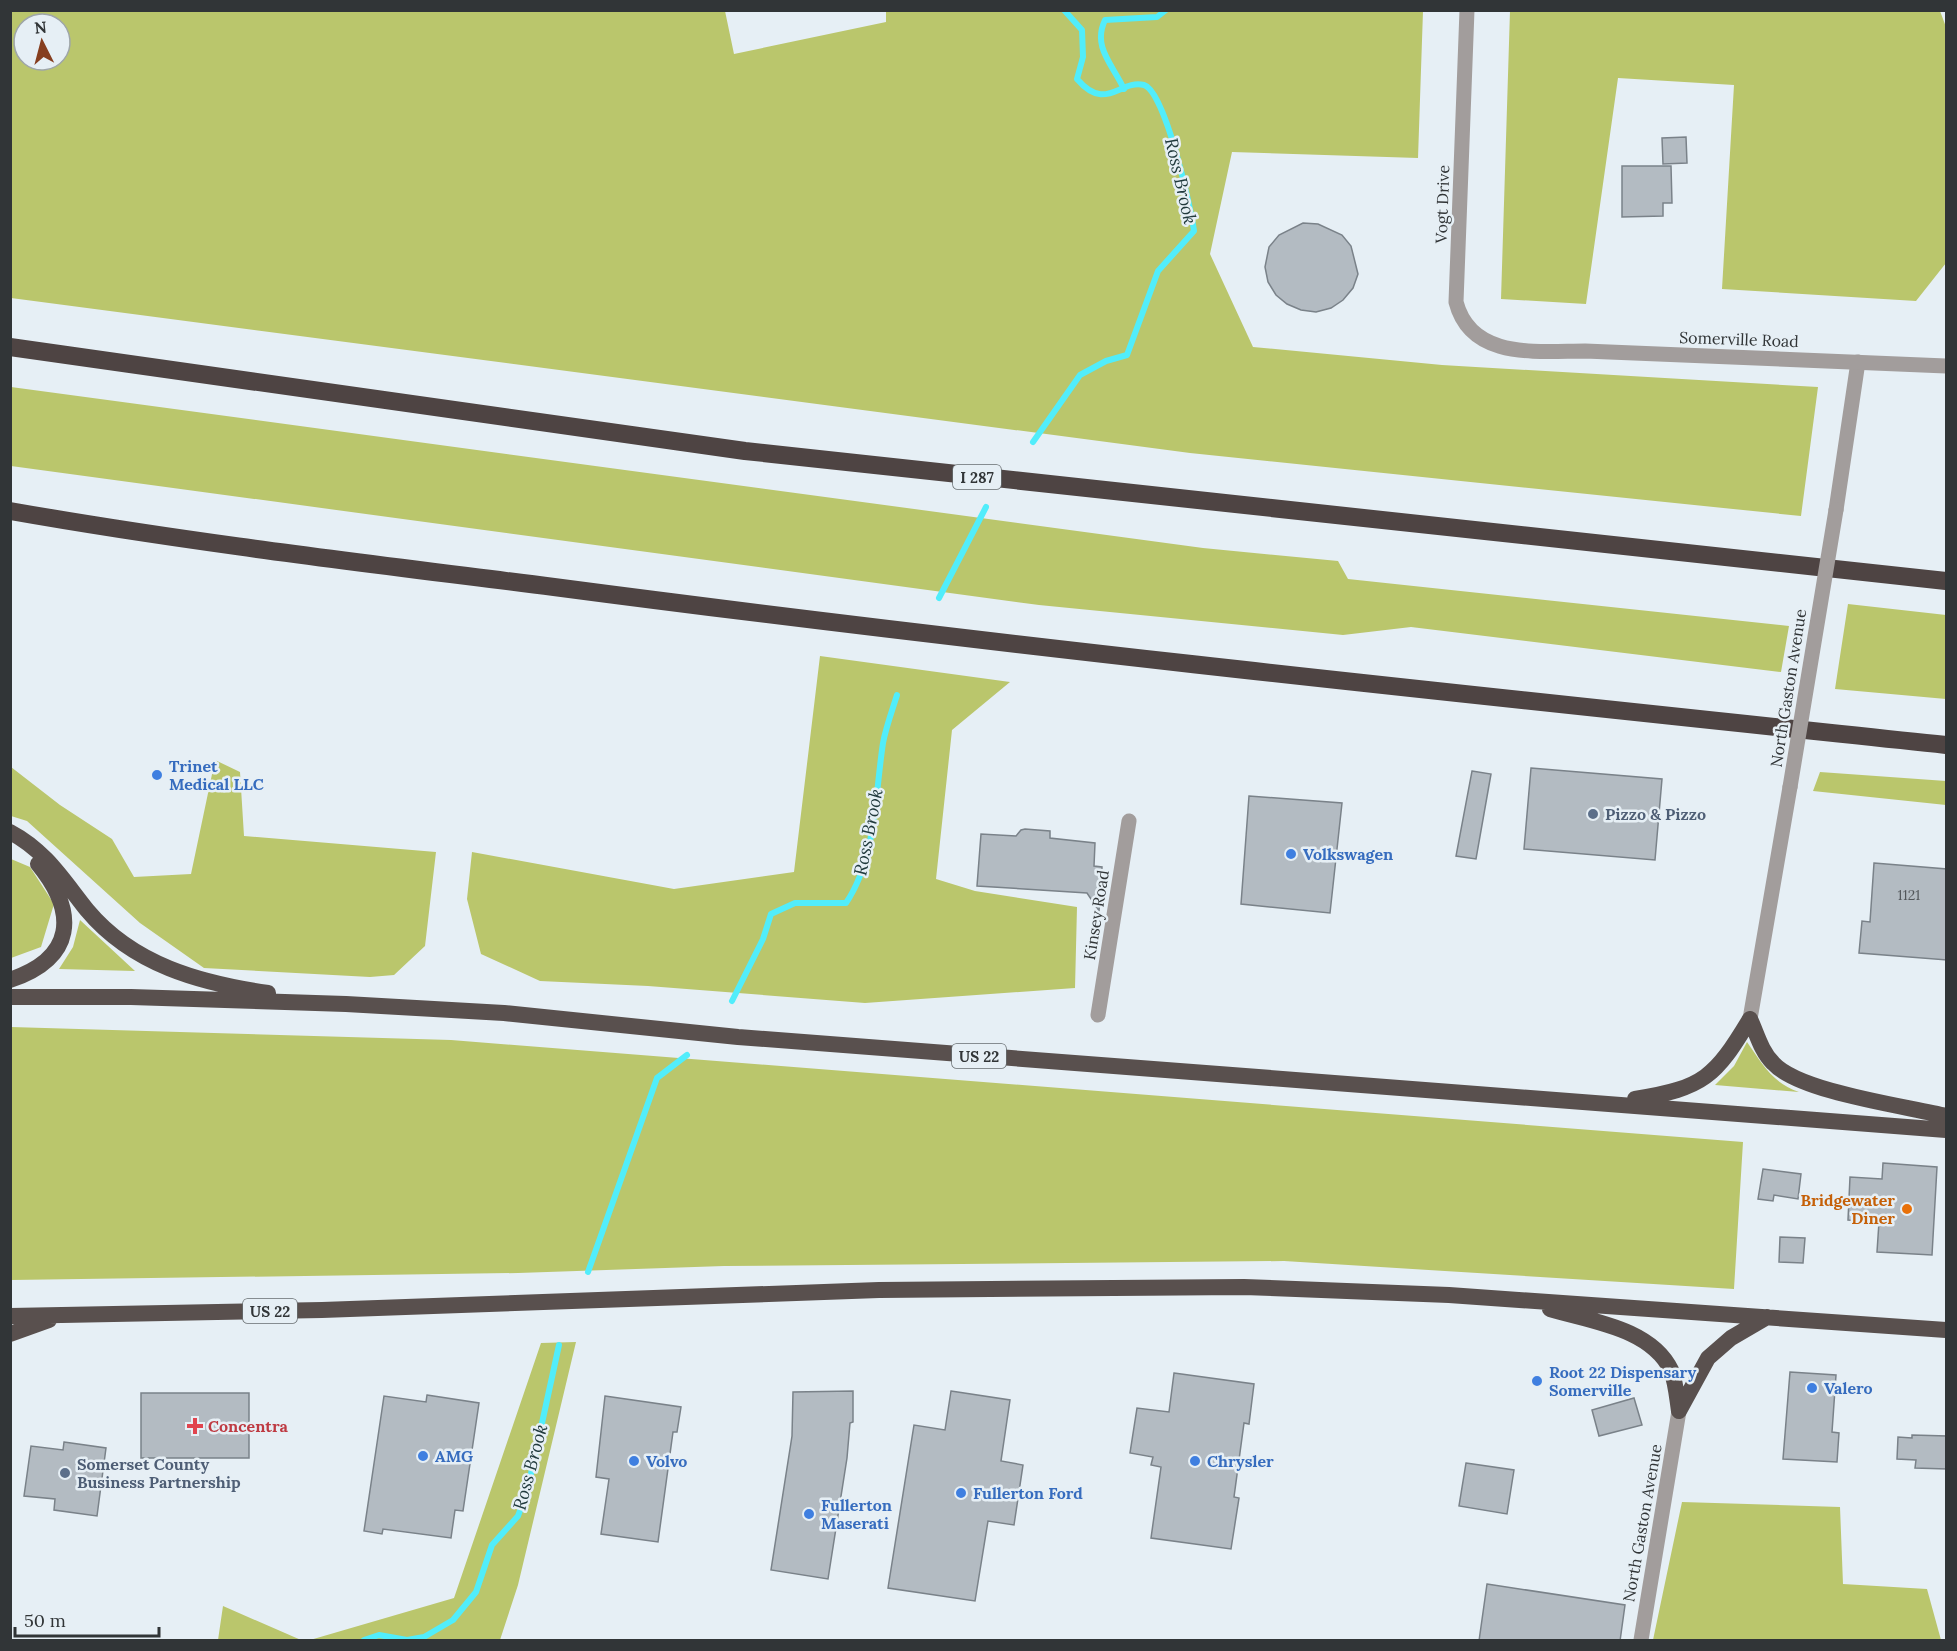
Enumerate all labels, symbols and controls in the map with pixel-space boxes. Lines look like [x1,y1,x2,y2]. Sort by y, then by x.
north arrow [12,12,72,72]
text: N [33,16,48,38]
water label: Ross Brook [1160,136,1202,226]
street label: Vogt Drive [1431,164,1453,245]
street label: Somerville Road [1679,327,1800,351]
road number: I 287 [953,465,1001,489]
street label: North Gaston Avenue [1766,607,1810,769]
place label: Trinet Medical LLC [169,756,264,794]
marker: Trinet Medical LLC [150,768,164,782]
water label: Ross Brook [848,787,888,877]
place label: Pizzo & Pizzo [1605,804,1706,824]
marker: Pizzo & Pizzo [1586,807,1600,821]
place label: Volkswagen [1303,844,1393,864]
marker: Volkswagen [1284,847,1298,861]
street label: Kinsey Road [1079,868,1113,961]
house number: 1121 [1898,886,1920,904]
road number: US 22 [952,1044,1006,1068]
place label: Bridgewater Diner [1801,1190,1895,1228]
marker: Bridgewater Diner [1900,1202,1914,1216]
road number: US 22 [243,1299,297,1323]
place label: Root 22 Dispensary Somerville [1549,1362,1696,1400]
marker: Root 22 Dispensary Somerville [1530,1374,1544,1388]
place label: Valero [1824,1378,1873,1398]
marker: Valero [1805,1381,1819,1395]
place label: Concentra [208,1416,288,1436]
marker: Concentra [186,1417,204,1435]
water label: Ross Brook [508,1422,552,1512]
street label: North Gaston Avenue [1618,1442,1666,1604]
place label: AMG [435,1446,473,1466]
marker: AMG [416,1449,430,1463]
place label: Volvo [646,1451,687,1471]
place label: Chrysler [1207,1451,1274,1471]
place label: Somerset County Business Partnership [77,1454,241,1492]
marker: Volvo [627,1454,641,1468]
marker: Chrysler [1188,1454,1202,1468]
marker: Somerset County Business Partnership [58,1466,72,1480]
place label: Fullerton Ford [973,1483,1083,1503]
marker: Fullerton Ford [954,1486,968,1500]
place label: Fullerton Maserati [821,1495,892,1533]
marker: Fullerton Maserati [802,1507,816,1521]
scale bar [15,1600,159,1638]
text: 50 m [24,1609,66,1632]

